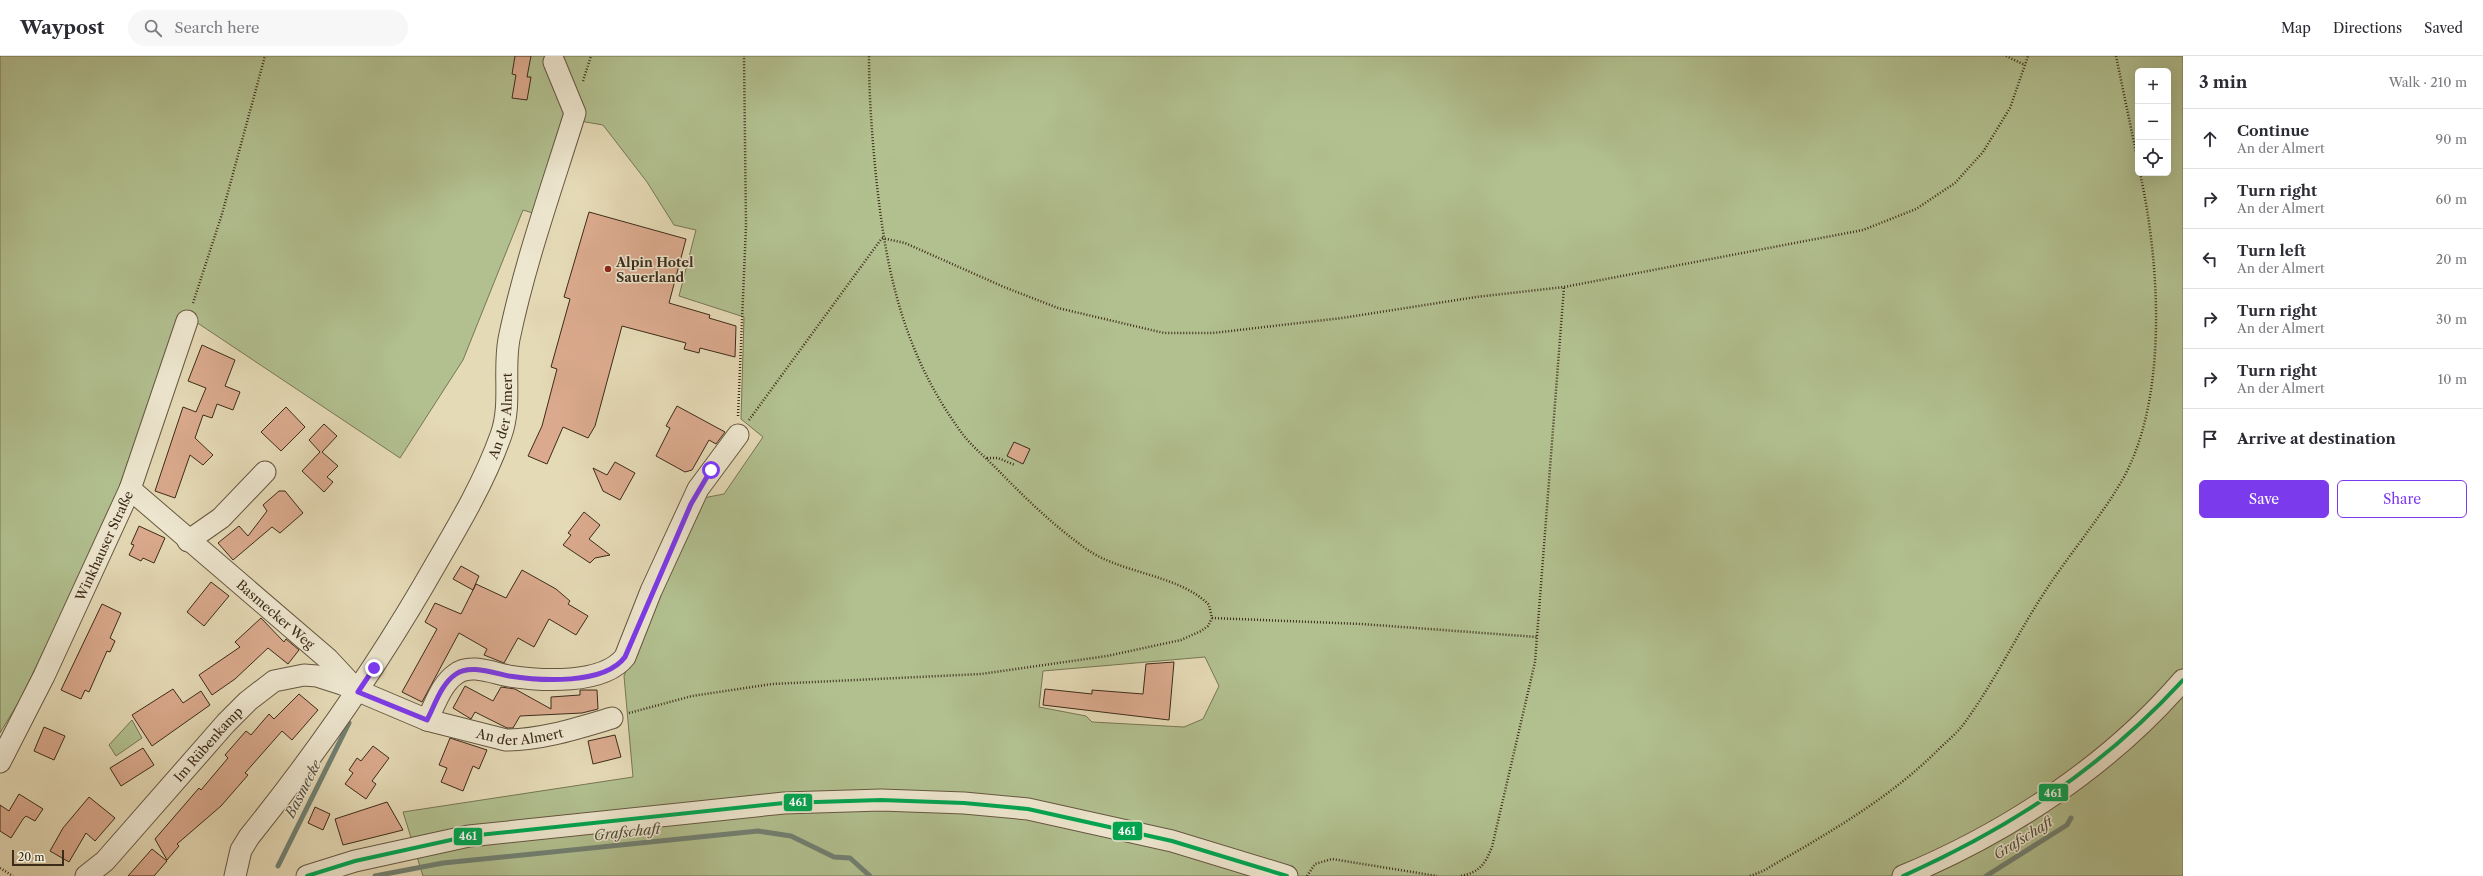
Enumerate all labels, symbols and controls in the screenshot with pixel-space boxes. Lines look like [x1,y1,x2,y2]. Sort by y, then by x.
search box [128,10,408,46]
text: Waypost [20,16,104,39]
icon: search [142,17,164,39]
text: Search here [174,18,259,37]
text: Map [2281,19,2311,37]
text: Directions [2333,19,2402,37]
text: Saved [2424,19,2463,37]
map controls [2135,68,2171,176]
button: + [2135,68,2171,104]
text: 3 min [2199,72,2248,92]
text: Walk · 210 m [2389,74,2467,90]
button: − [2135,104,2171,140]
text: Continue [2237,121,2309,140]
icon: ahead [2199,128,2221,150]
text: 90 m [2436,131,2467,147]
button: locate [2135,140,2171,176]
text: An der Almert [2237,140,2325,156]
text: Turn right [2237,181,2317,200]
icon: right [2199,188,2221,210]
text: 60 m [2436,191,2467,207]
text: An der Almert [2237,200,2325,216]
text: Turn left [2237,241,2306,260]
icon: left [2199,248,2221,270]
text: 20 m [2436,251,2467,267]
place label: Alpin Hotel Sauerland [615,254,694,285]
text: An der Almert [2237,260,2325,276]
marker: Alpin Hotel Sauerland [603,264,613,274]
text: Turn right [2237,301,2317,320]
icon: right [2199,308,2221,330]
text: 30 m [2436,311,2467,327]
text: An der Almert [2237,320,2325,336]
text: Turn right [2237,361,2317,380]
icon: right [2199,368,2221,390]
text: 10 m [2438,371,2467,387]
street label: An der Almert [484,372,515,462]
text: An der Almert [2237,380,2325,396]
icon: arrive [2199,428,2221,450]
text: Arrive at destination [2237,429,2396,448]
route start [702,461,720,479]
button: Save [2199,480,2329,518]
button: Share [2337,480,2467,518]
street label: Winkhauser Straße [71,488,136,604]
street label: Basmecker Weg [233,576,318,652]
route end [365,659,383,677]
street label: Im Rübenkamp [170,703,246,785]
street label: An der Almert [474,724,565,748]
water label: Basmecke [280,756,326,822]
line badge: 461 [2038,783,2069,802]
text: 461 [2044,786,2062,800]
line badge: 461 [783,793,813,812]
text: 461 [789,795,807,809]
water label: Grafschaft [1990,812,2057,863]
water label: Grafschaft [593,819,662,844]
line badge: 461 [1112,821,1143,841]
text: 461 [1118,824,1136,838]
line badge: 461 [453,827,483,846]
text: 461 [459,829,477,843]
scale bar [12,848,64,867]
text: 20 m [18,850,44,864]

